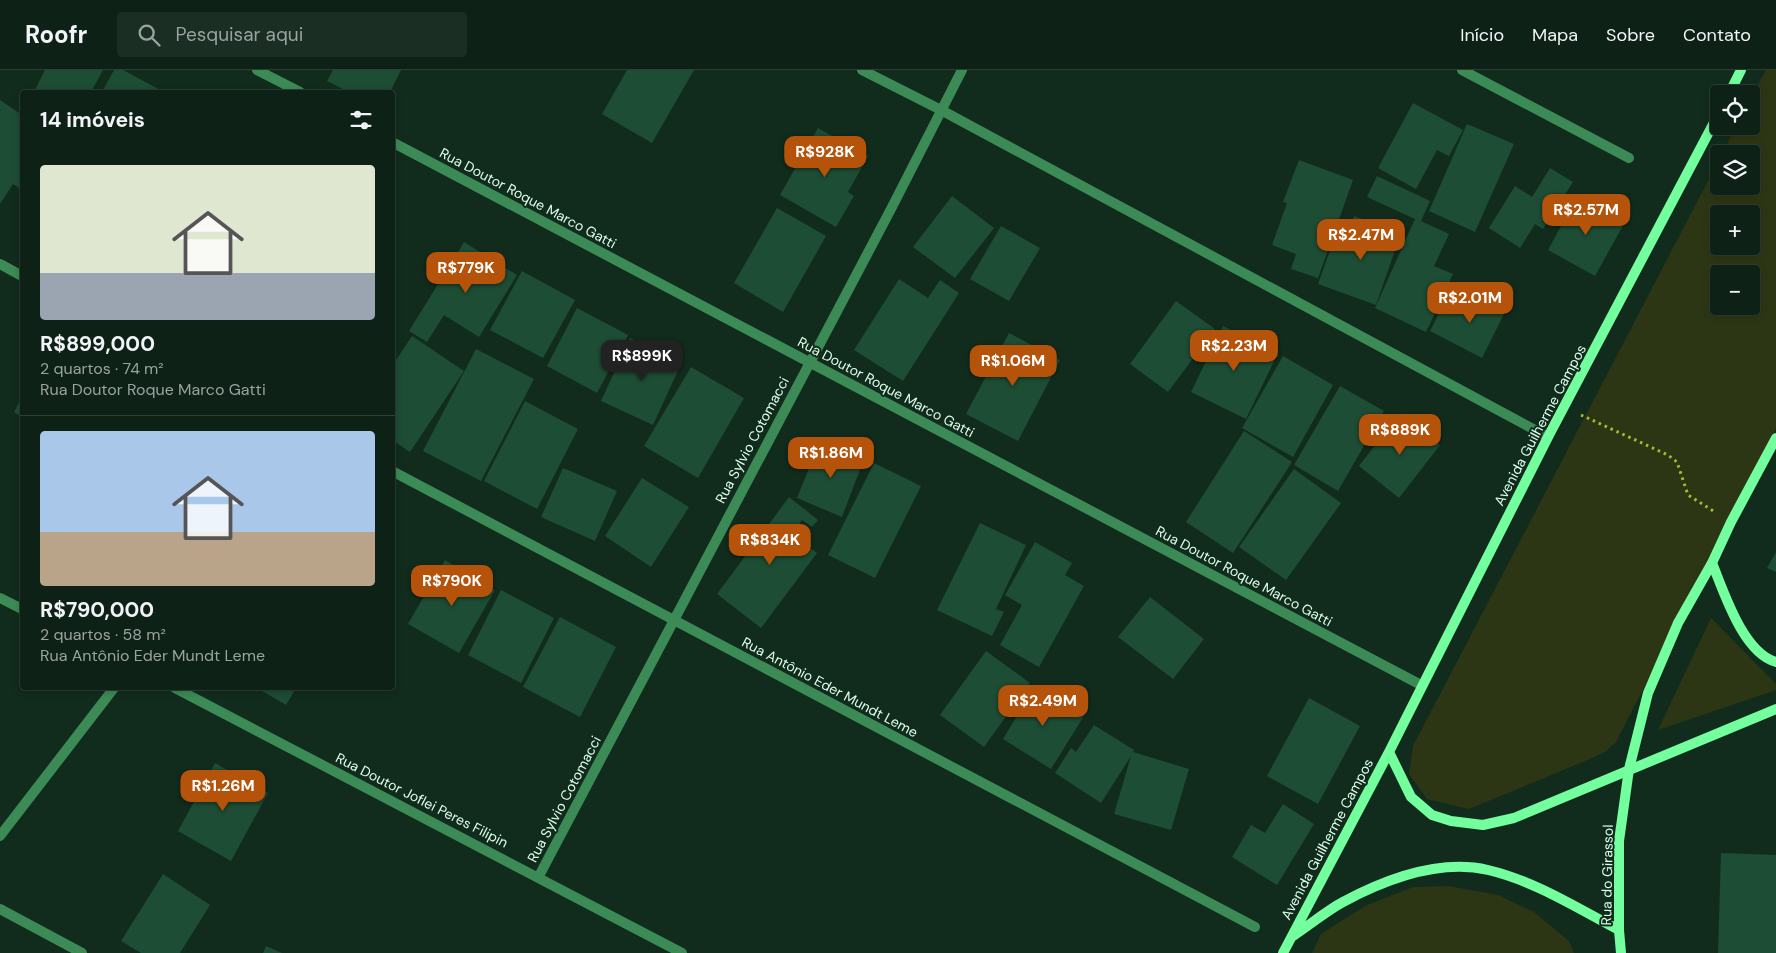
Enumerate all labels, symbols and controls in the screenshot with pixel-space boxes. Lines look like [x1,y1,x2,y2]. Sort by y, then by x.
search box [117,12,467,57]
text: Roofr [25,19,87,50]
icon: search [135,21,163,49]
text: Pesquisar aqui [175,22,303,47]
text: Início [1460,23,1504,47]
text: Mapa [1532,23,1578,47]
text: Sobre [1606,23,1655,47]
text: Contato [1683,23,1751,47]
map controls [1710,85,1760,315]
button: locate [1710,85,1760,135]
text: 14 imóveis [40,106,145,134]
icon: filters [347,106,375,134]
pin: R$928K [784,136,866,178]
text: R$928K [795,141,855,162]
street label: Rua Doutor Roque Marco Gatti [437,144,619,252]
button: layers [1710,145,1760,195]
pin: R$2.57M [1540,194,1632,236]
icon: home [163,198,253,288]
text: R$2.57M [1553,199,1619,220]
button: + [1710,205,1760,255]
pin: R$2.47M [1315,218,1407,261]
text: R$2.47M [1328,224,1394,245]
pin: R$779K [425,252,507,294]
text: R$779K [437,257,495,278]
button: − [1710,265,1760,315]
pin: R$2.01M [1424,282,1516,324]
text: R$2.01M [1438,287,1502,308]
text: R$899,000 [40,330,155,358]
pin: R$2.23M [1188,330,1280,372]
street label: Rua Doutor Roque Marco Gatti [795,333,977,441]
text: R$2.23M [1201,335,1267,356]
pin: R$899K [601,340,683,382]
street label: Avenida Guilherme Campos [1490,341,1590,509]
pin: R$1.06M [967,344,1059,387]
text: R$899K [612,345,672,366]
text: R$1.06M [981,350,1045,371]
text: 2 quartos · 74 m² [40,358,164,379]
street label: Rua Sylvio Cotomacci [711,374,793,506]
text: Rua Doutor Roque Marco Gatti [40,379,266,400]
pin: R$889K [1359,414,1441,456]
text: R$889K [1370,419,1430,440]
pin: R$1.86M [785,436,877,479]
text: R$1.86M [799,442,863,463]
icon: home [163,463,253,553]
street label: Rua Doutor Roque Marco Gatti [1153,522,1335,630]
pin: R$834K [729,524,811,566]
text: R$834K [740,529,800,550]
pin: R$790K [411,564,493,607]
text: R$790K [422,570,482,591]
text: R$790,000 [40,596,154,624]
text: 2 quartos · 58 m² [40,624,166,645]
street label: Rua Antônio Eder Mundt Leme [739,633,921,741]
text: Rua Antônio Eder Mundt Leme [40,645,265,666]
pin: R$2.49M [997,684,1089,727]
text: R$2.49M [1009,690,1077,711]
street label: Rua Sylvio Cotomacci [523,733,605,865]
street label: Rua Doutor Joflei Peres Filipin [333,749,511,851]
street label: Avenida Guilherme Campos [1277,755,1377,923]
pin: R$1.26M [177,770,269,812]
text: R$1.26M [191,775,255,796]
street label: Rua do Girassol [1597,824,1617,926]

